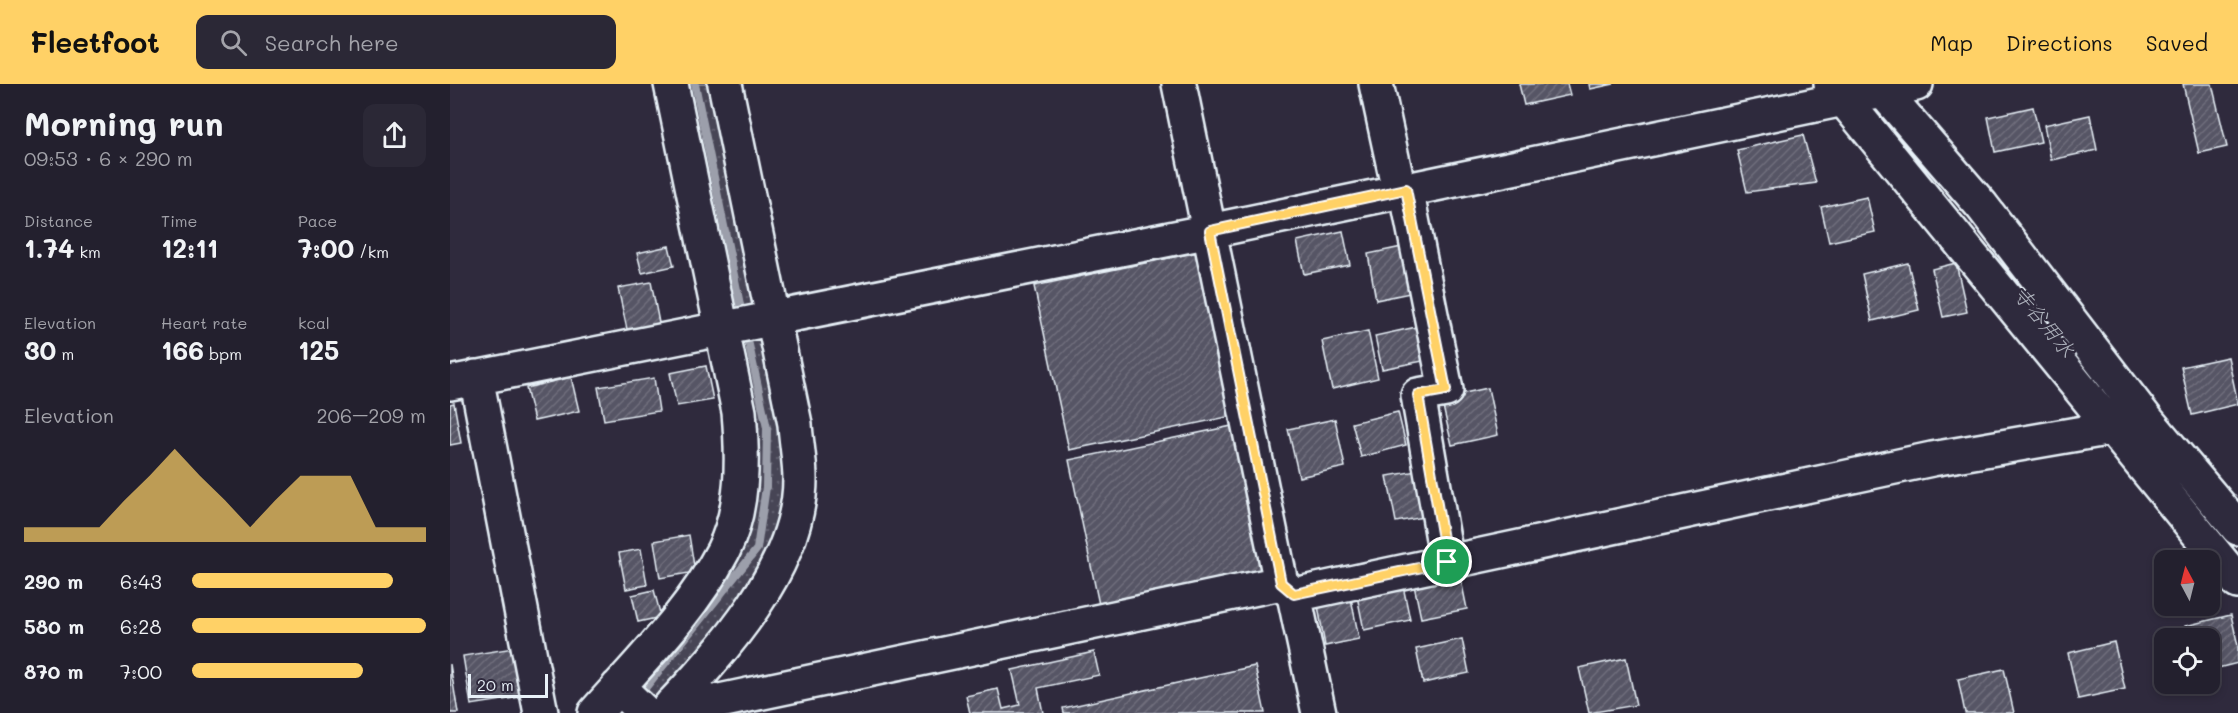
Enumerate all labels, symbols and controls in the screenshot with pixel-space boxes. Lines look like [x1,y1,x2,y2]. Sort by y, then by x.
search box [196,15,616,69]
text: Fleetfoot [30,24,160,60]
icon: search [217,26,250,59]
text: Search here [265,28,399,57]
text: Map [1930,29,1973,56]
text: Directions [2006,29,2113,56]
text: Saved [2146,29,2208,56]
text: Morning run [24,101,224,144]
button: share [363,104,426,167]
text: 09:53 · 6 × 290 m [24,145,193,171]
text: Distance [24,210,93,231]
text: Time [161,210,197,231]
text: Pace [298,210,337,231]
text: 1.74 [24,231,75,265]
text: 12:11 [161,231,218,265]
text: 7:00 [298,231,354,265]
text: km [75,241,101,262]
text: /km [354,241,389,262]
water label: 寺谷用水 [2008,280,2082,362]
text: Elevation [24,312,96,333]
text: Heart rate [161,312,247,333]
text: kcal [298,312,330,333]
text: 30 [24,333,56,367]
text: 166 [161,333,204,367]
text: 125 [298,333,339,367]
text: m [56,343,74,364]
text: bpm [204,343,242,364]
text: Elevation [24,402,114,428]
text: 206–209 m [316,402,426,428]
pin [1421,536,1472,587]
icon: arrive [1430,545,1463,578]
north arrow [2154,550,2220,616]
map controls [2154,550,2220,694]
text: 290 m [24,568,83,594]
text: 6:43 [120,568,162,594]
text: 580 m [24,613,84,639]
text: 6:28 [120,613,162,639]
button: locate [2154,628,2220,694]
text: 870 m [24,658,83,684]
text: 7:00 [120,658,162,684]
scale bar [468,671,548,698]
text: 20 m [477,674,514,695]

